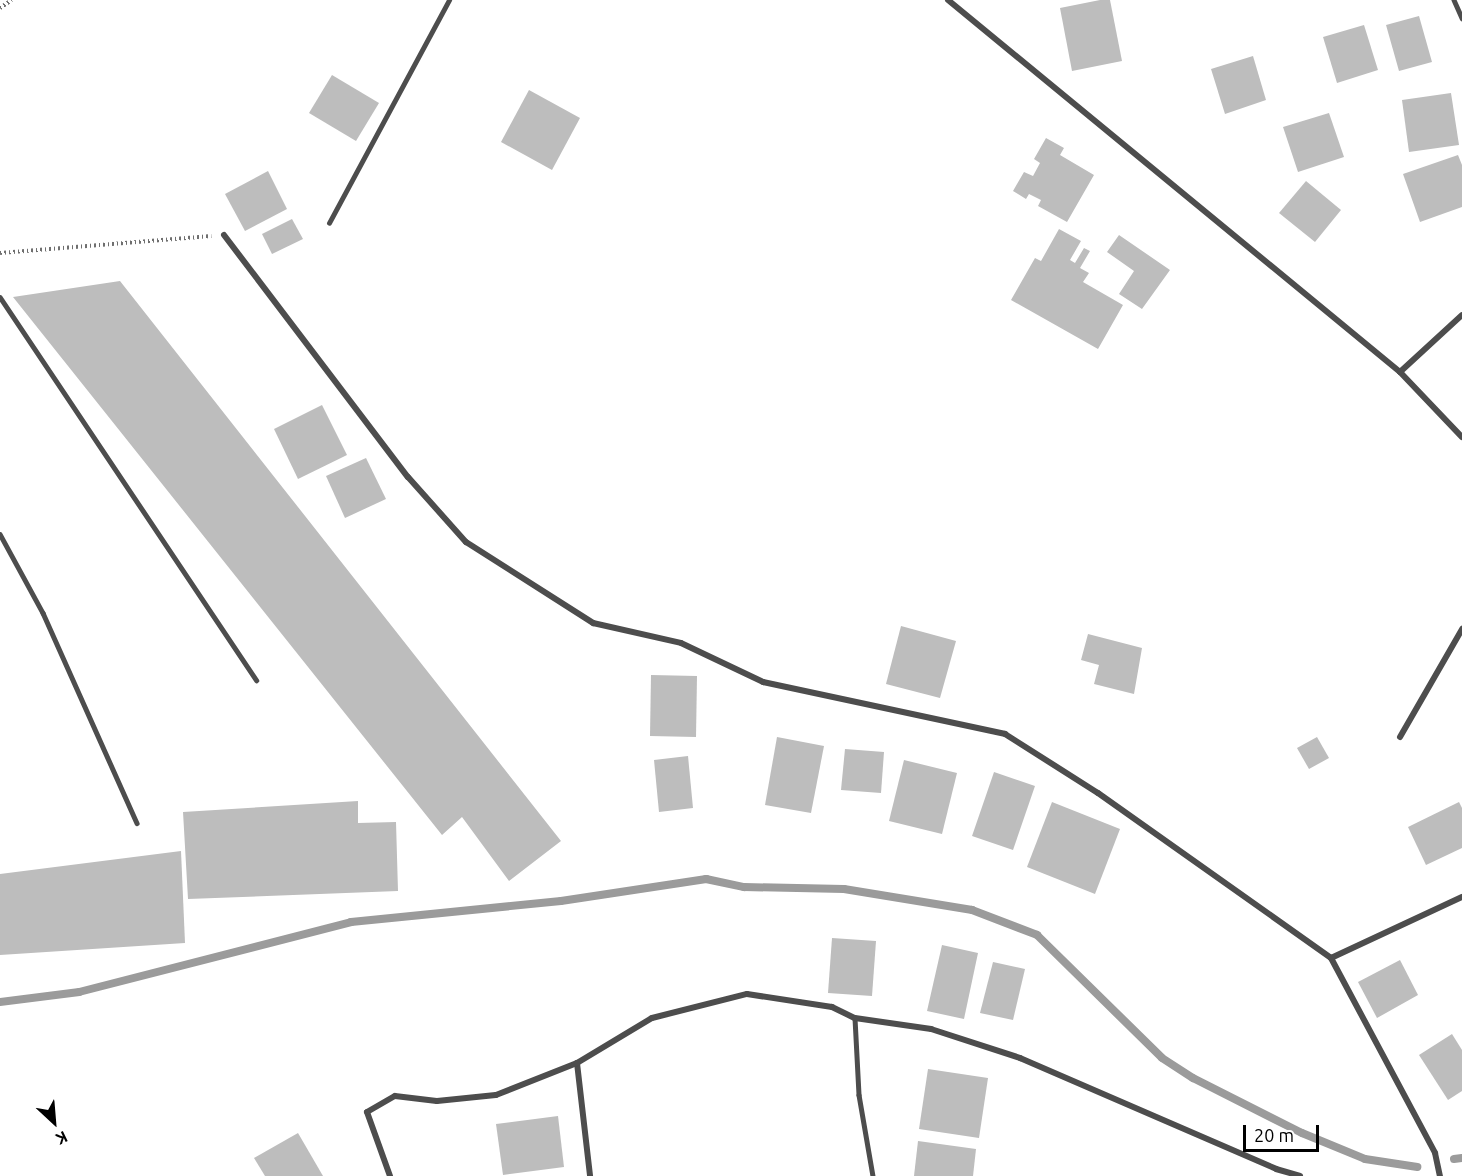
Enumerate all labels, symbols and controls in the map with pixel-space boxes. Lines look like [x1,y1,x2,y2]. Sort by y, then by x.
north arrow [24,1092,84,1152]
scale bar [1246,1113,1322,1151]
text: 20 m [1254,1125,1294,1145]
text: K [53,1128,71,1149]

